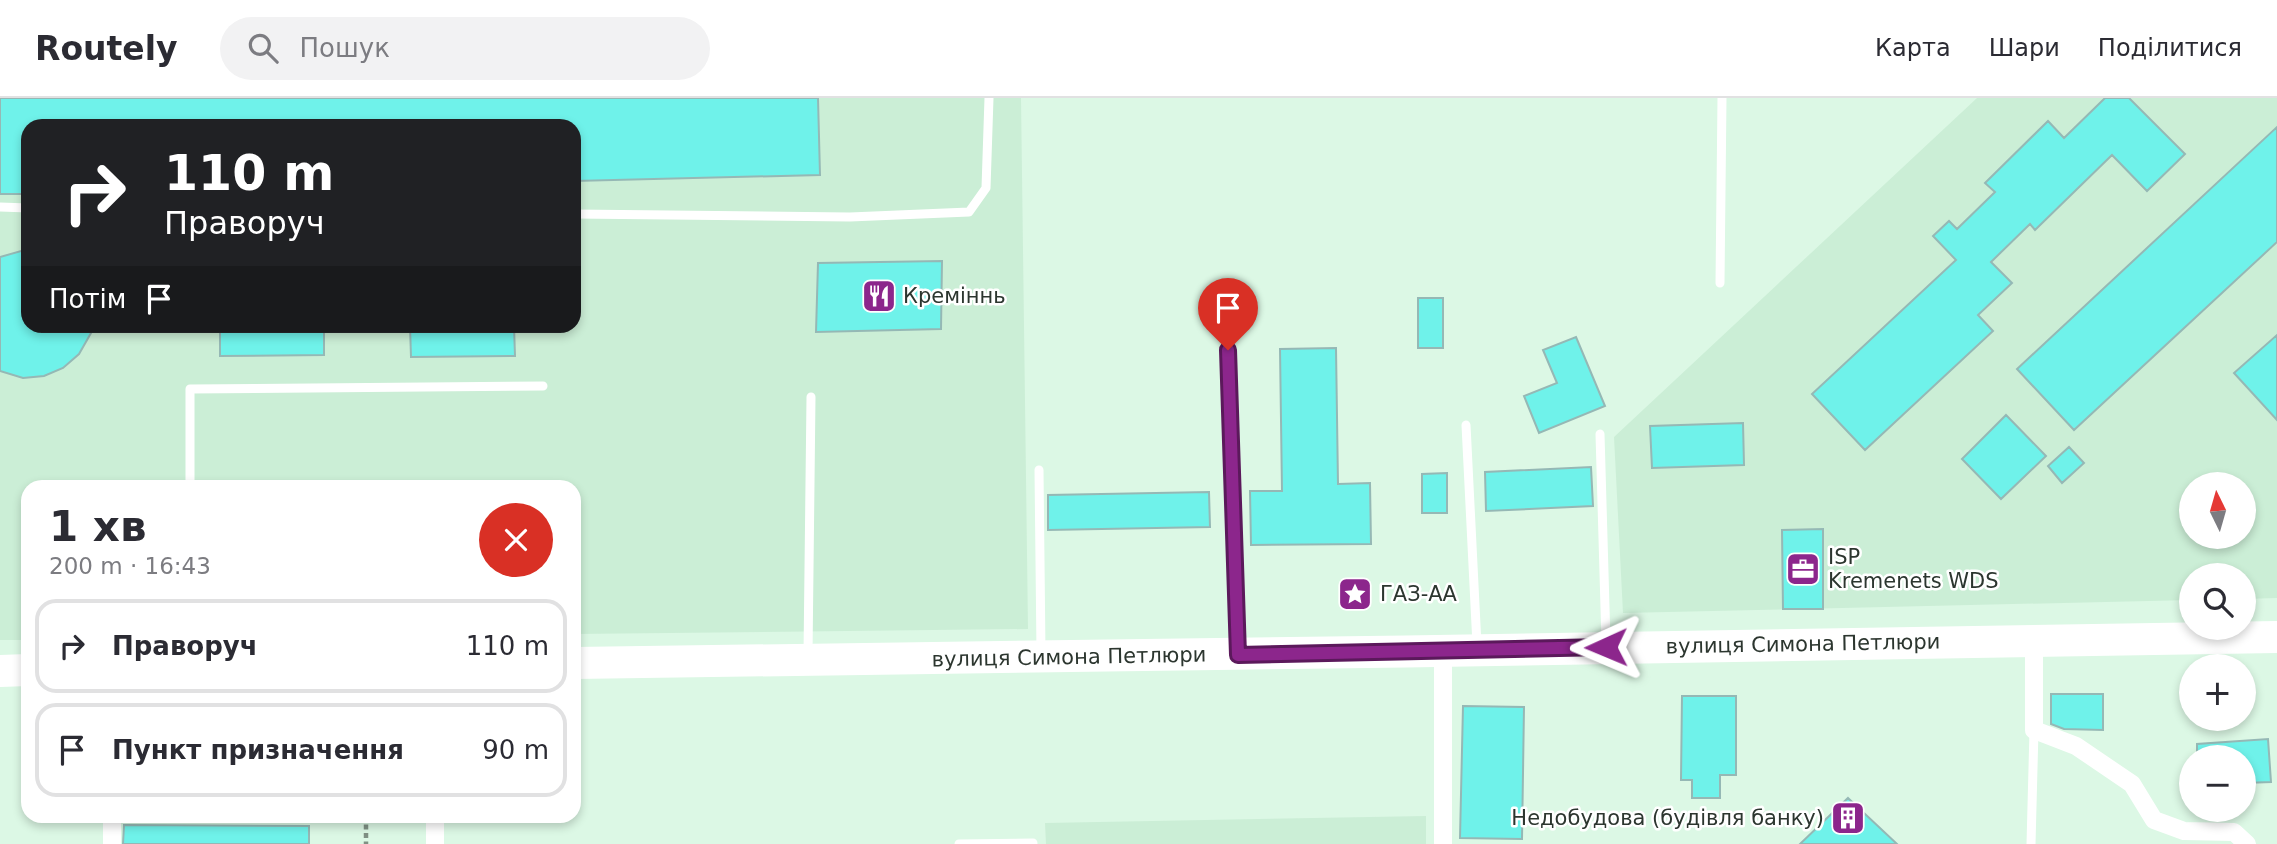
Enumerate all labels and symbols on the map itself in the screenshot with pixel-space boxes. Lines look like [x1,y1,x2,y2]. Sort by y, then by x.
restaurant icon: Креміннь [860,277,898,315]
pin [1198,278,1258,350]
place label: Креміннь [903,284,1006,308]
north arrow [2179,472,2256,550]
place label: ISP Kremenets WDS [1828,545,1999,593]
office icon: ISP Kremenets WDS [1784,550,1822,588]
place icon: ГАЗ-АА [1336,575,1374,613]
place label: ГАЗ-АА [1380,582,1458,606]
position arrow [1569,610,1643,684]
street label: вулиця Симона Петлюри [1665,630,1941,658]
street label: вулиця Симона Петлюри [931,643,1207,671]
building icon: Недобудова (будівля банку) [1829,799,1867,837]
place label: Недобудова (будівля банку) [1511,806,1824,830]

